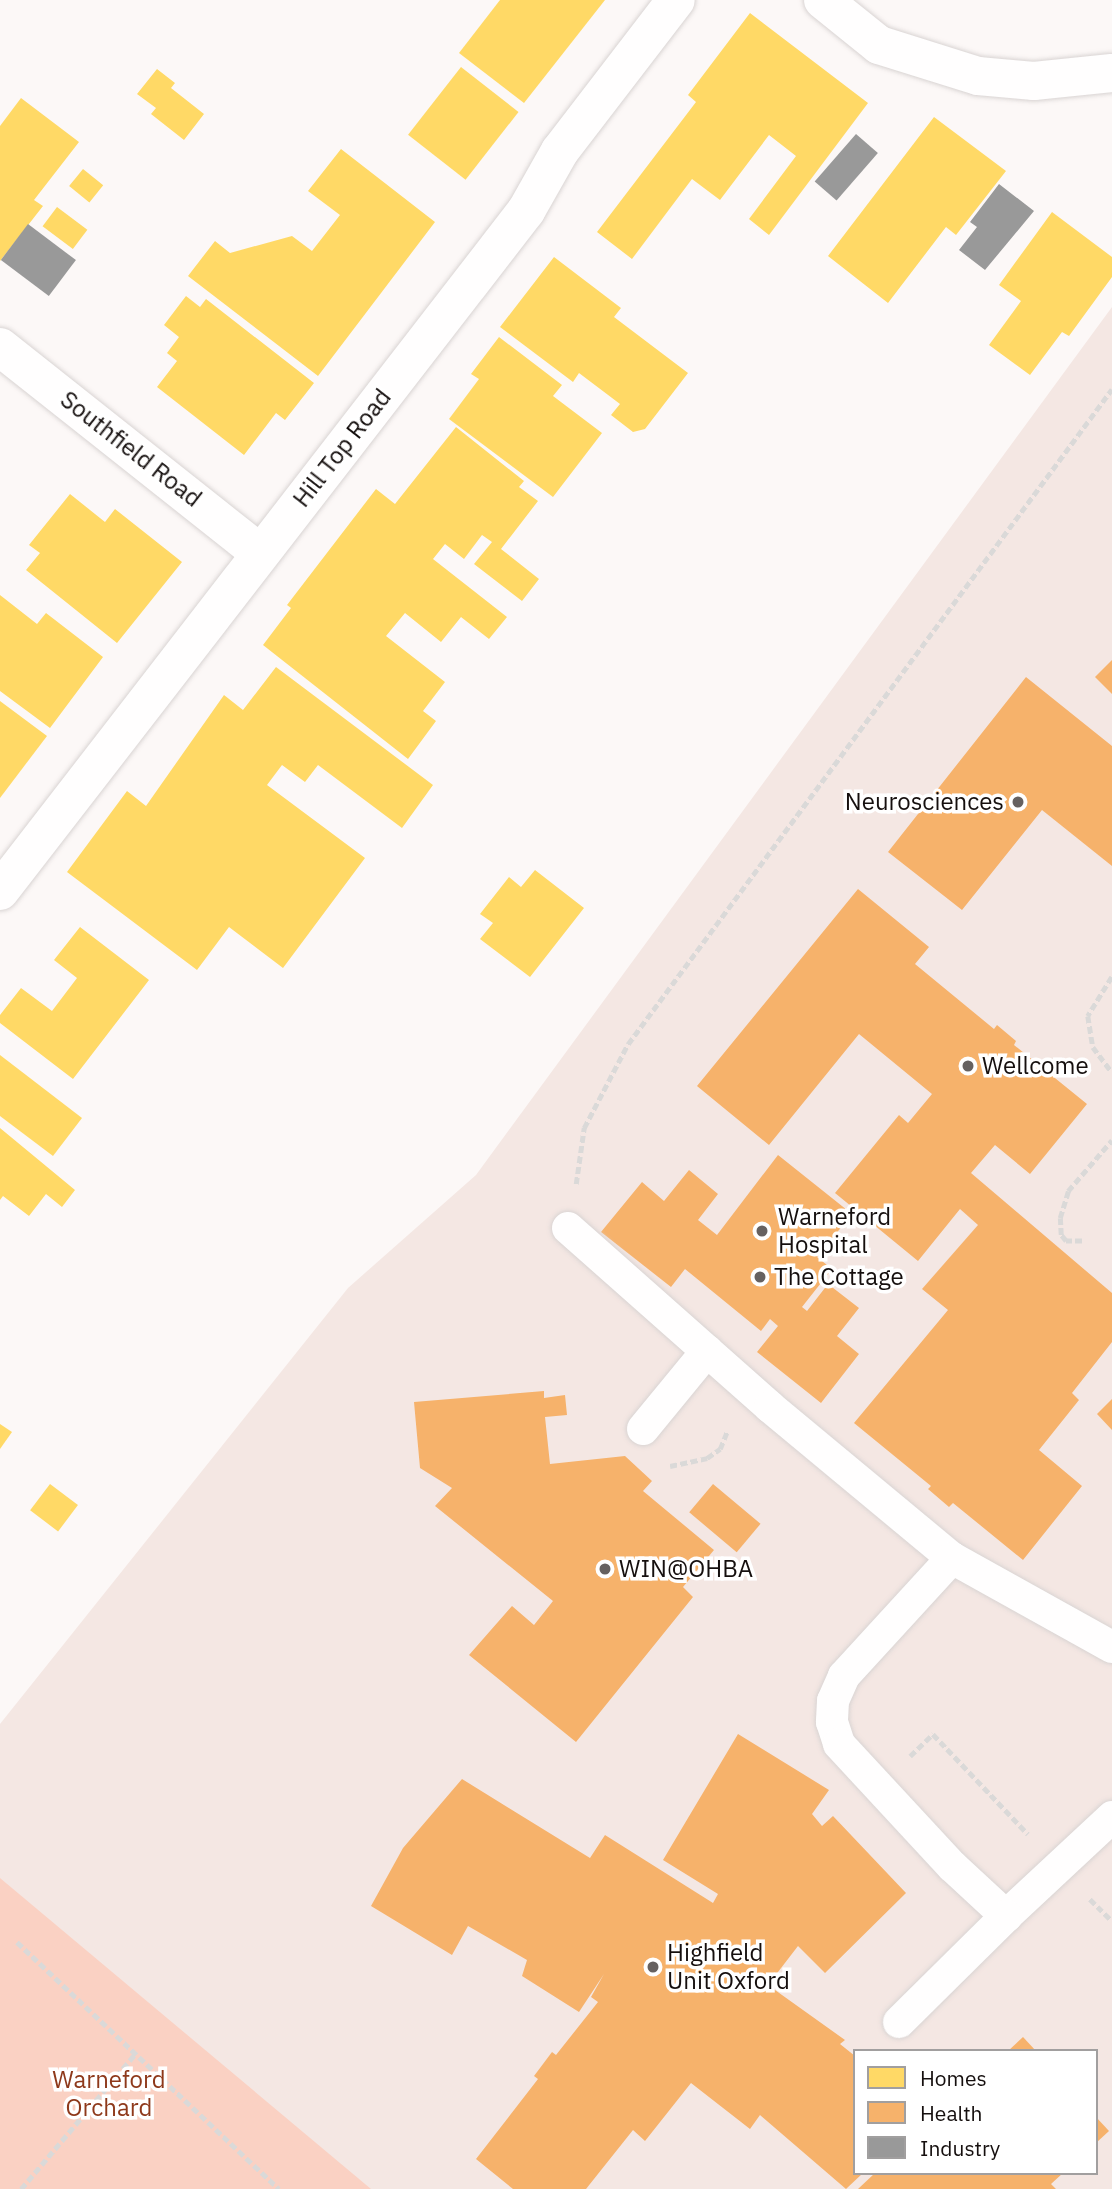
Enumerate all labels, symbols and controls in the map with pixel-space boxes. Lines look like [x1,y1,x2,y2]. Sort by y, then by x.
street label: Hill Top Road [287,383,397,513]
street label: Southfield Road [55,385,207,513]
place label: Neurosciences [845,788,1004,816]
marker: Neurosciences [1010,794,1026,810]
place label: Wellcome [982,1052,1089,1080]
marker: Wellcome [960,1058,976,1074]
place label: Warneford Hospital [778,1203,891,1259]
marker: Warneford Hospital [752,1221,772,1241]
place label: The Cottage [774,1263,904,1291]
marker: The Cottage [752,1269,768,1285]
place label: WIN@OHBA [619,1555,753,1583]
marker: WIN@OHBA [597,1561,613,1577]
place label: Highfield Unit Oxford [667,1939,790,1995]
marker: Highfield Unit Oxford [645,1959,661,1975]
legend [853,2049,1098,2175]
text: Homes [920,2064,987,2092]
park label: Warneford Orchard [52,2066,166,2122]
text: Health [920,2099,983,2127]
text: Industry [920,2134,1000,2162]

